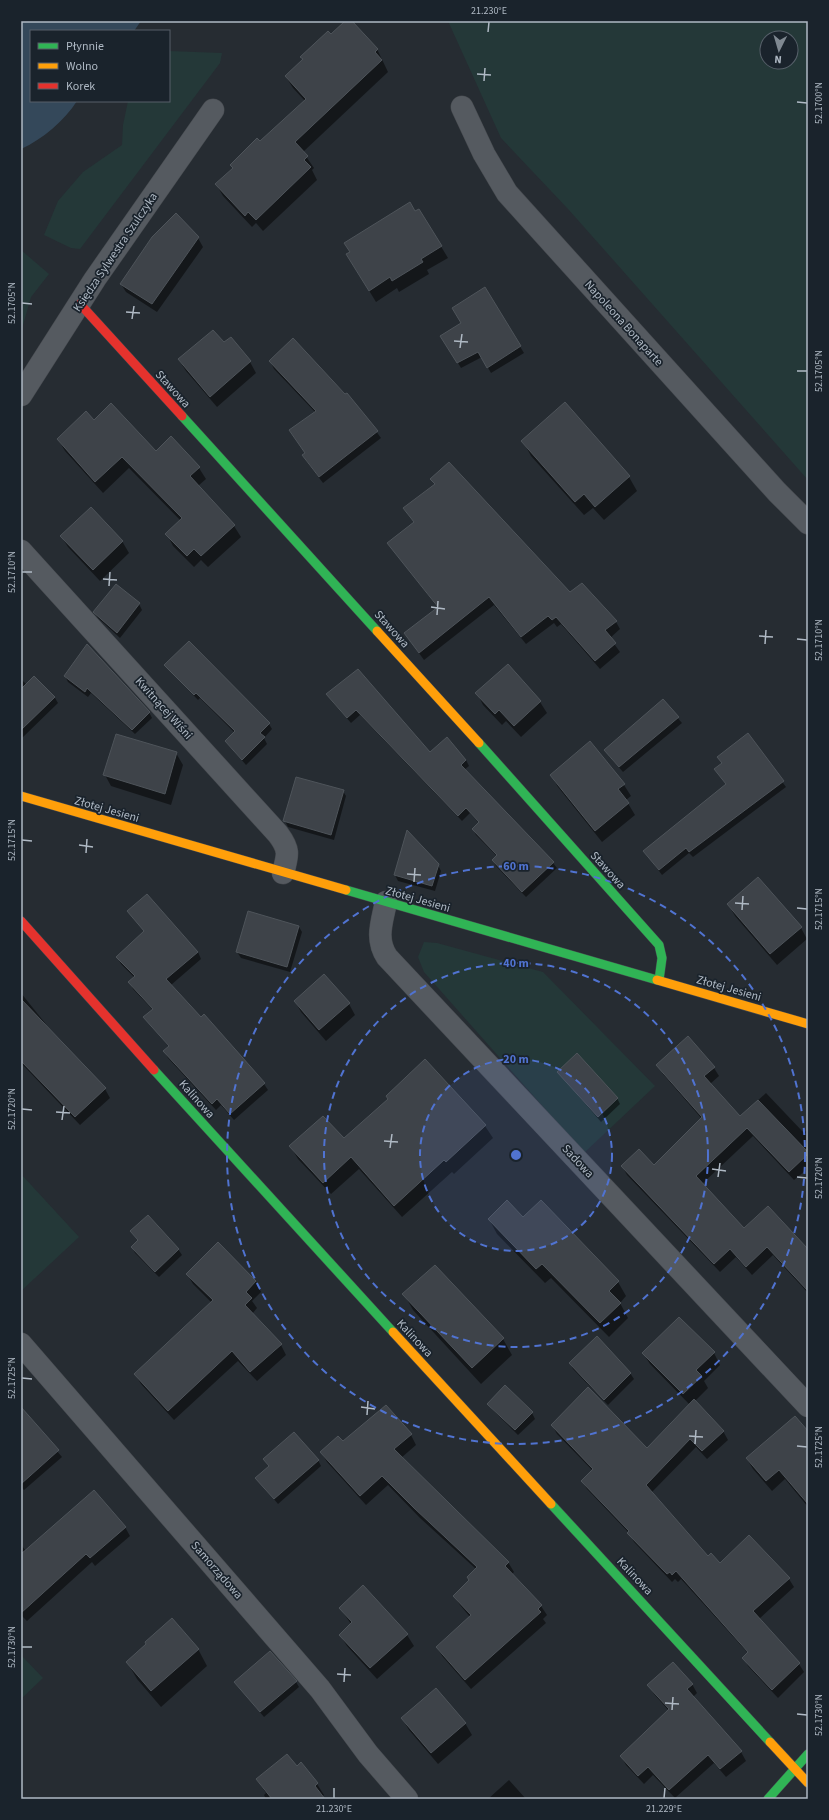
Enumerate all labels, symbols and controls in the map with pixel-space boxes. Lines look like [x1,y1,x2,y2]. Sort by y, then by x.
text: 21.230°E [471,4,507,18]
legend [30,30,170,102]
north arrow [759,30,799,70]
text: Płynnie [66,38,104,55]
text: N [774,52,782,67]
text: Wolno [66,58,98,75]
text: Korek [66,78,95,95]
text: 52.1700°N [812,82,826,124]
street label: Księdza Sylwestra Szulczyka [69,189,162,315]
street label: Napoleona Bonaparte [580,277,667,370]
text: 52.1705°N [5,282,19,324]
text: 52.1705°N [812,350,826,392]
street label: Stawowa [151,367,194,412]
text: 52.1710°N [5,551,19,593]
street label: Stawowa [370,607,413,652]
text: 52.1710°N [812,619,826,661]
street label: Kwitnącej Wiśni [131,673,196,743]
street label: Złotej Jesieni [72,792,141,827]
text: 52.1715°N [5,819,19,861]
street label: Stawowa [586,848,629,893]
text: 60 m [503,858,529,875]
street label: Złotej Jesieni [383,882,452,917]
text: 52.1715°N [812,888,826,930]
text: 40 m [503,955,529,972]
street label: Złotej Jesieni [694,971,763,1006]
text: 20 m [503,1051,529,1068]
street label: Kalinowa [175,1076,219,1122]
text: 52.1720°N [5,1088,19,1130]
street label: Sadowa [558,1141,598,1182]
centre of rings [509,1148,523,1162]
text: 52.1720°N [812,1157,826,1199]
street label: Kalinowa [393,1316,437,1361]
text: 52.1725°N [5,1357,19,1399]
text: 52.1725°N [812,1426,826,1468]
street label: Samorządowa [187,1538,247,1603]
street label: Kalinowa [613,1554,657,1599]
text: 52.1730°N [5,1626,19,1668]
text: 52.1730°N [812,1694,826,1736]
text: 21.230°E [316,1802,352,1816]
text: 21.229°E [646,1802,682,1816]

